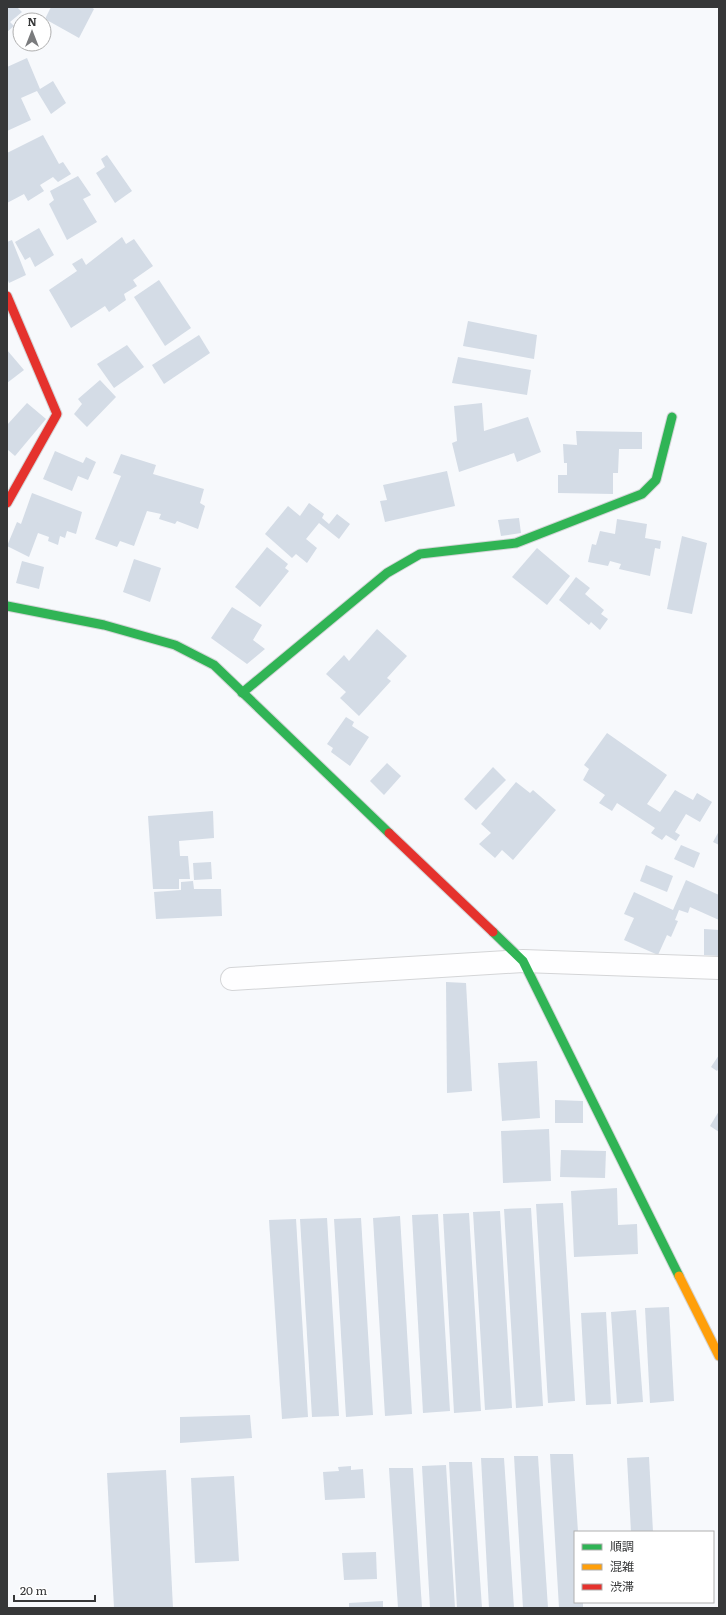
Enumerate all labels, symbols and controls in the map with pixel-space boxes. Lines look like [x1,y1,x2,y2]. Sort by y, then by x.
north arrow [12,12,52,52]
text: N [27,13,37,29]
legend [574,1531,714,1603]
text: 順調 [610,1537,634,1555]
text: 混雑 [610,1557,634,1575]
scale bar [14,1577,95,1603]
text: 渋滞 [610,1577,634,1595]
text: 20 m [20,1581,47,1599]

